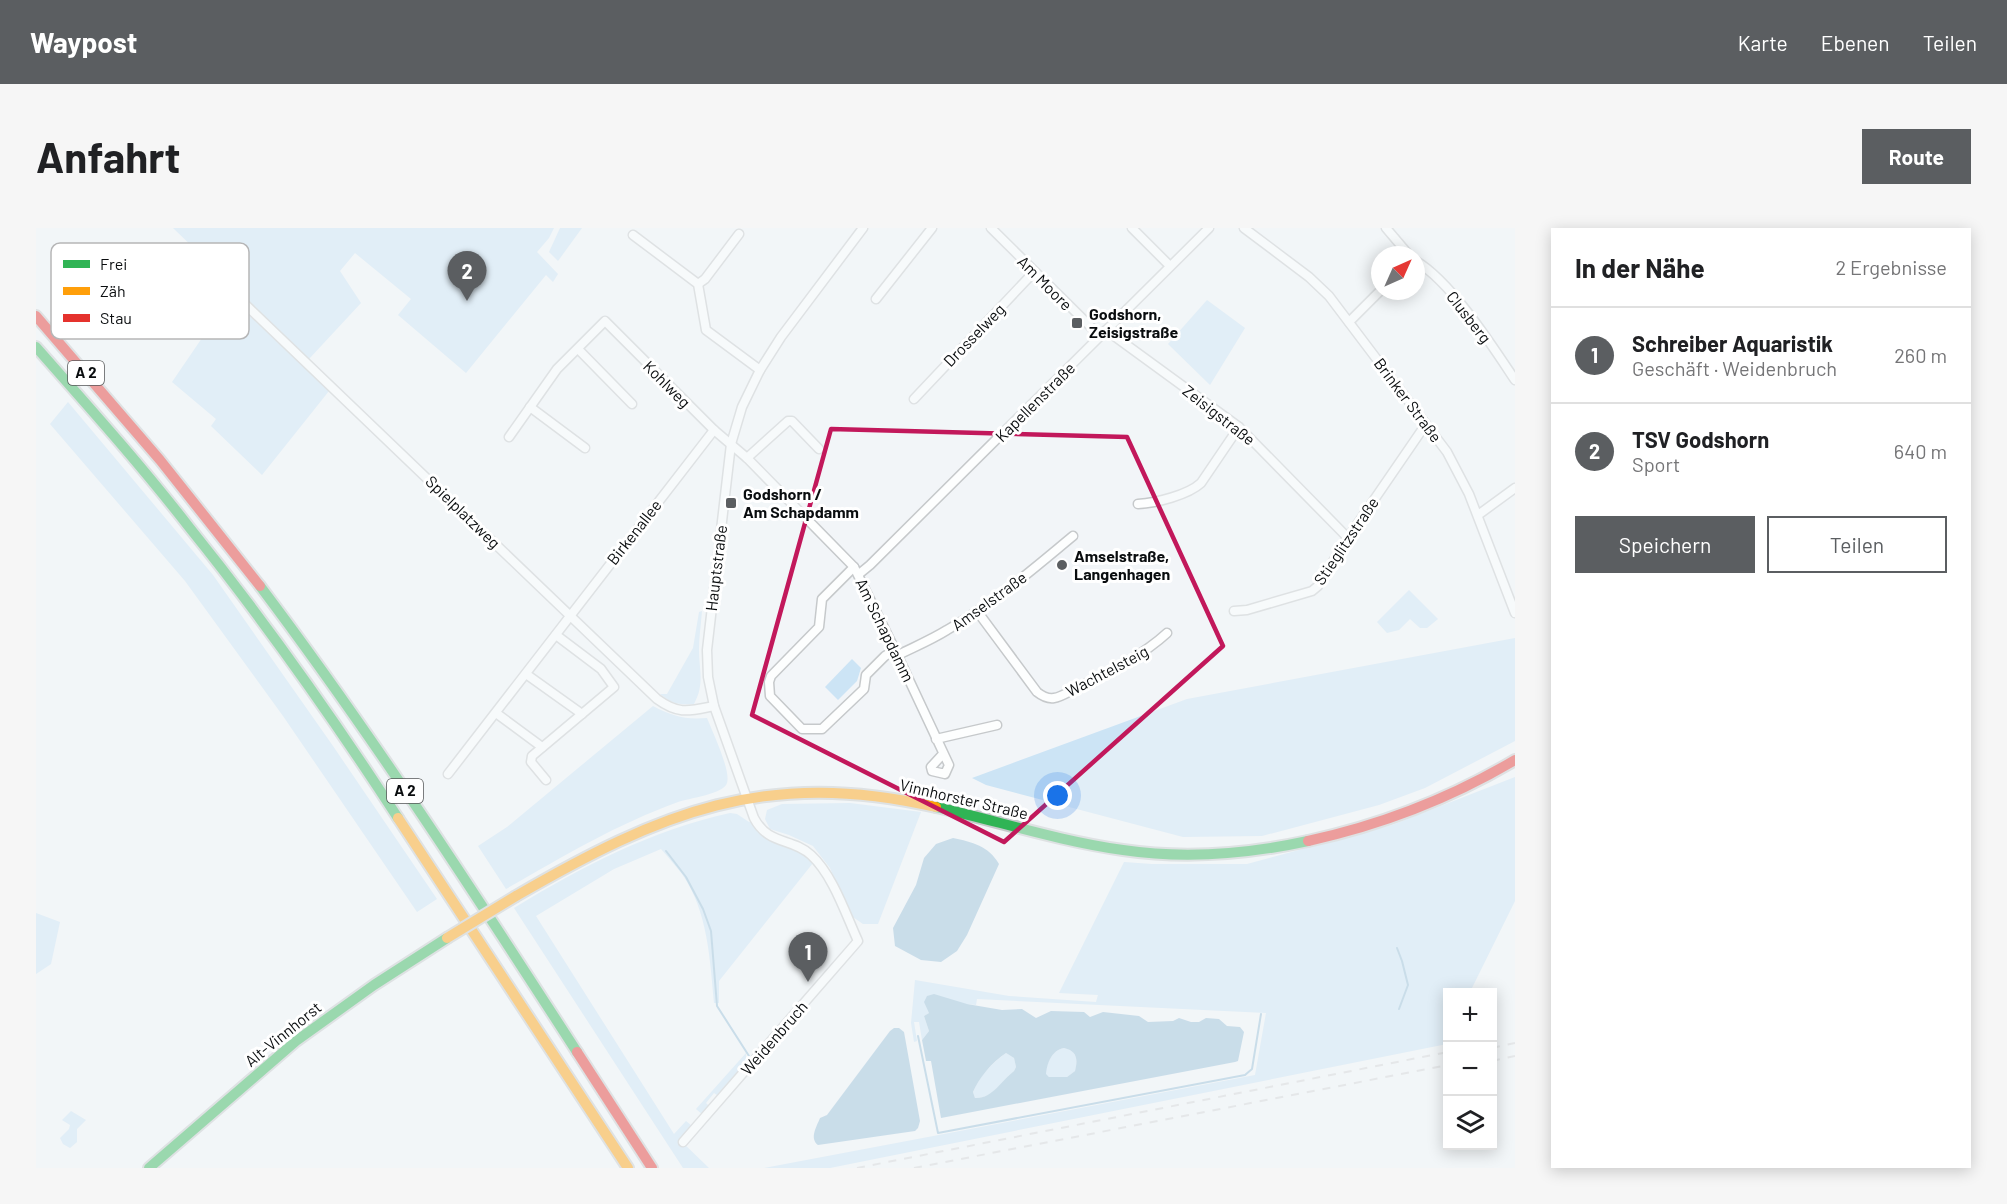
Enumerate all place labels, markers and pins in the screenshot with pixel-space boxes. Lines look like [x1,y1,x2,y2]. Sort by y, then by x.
pin: 2 [448,251,486,301]
place label: Godshorn, Zeisigstraße [1089,304,1178,341]
marker: Godshorn, Zeisigstraße [1070,316,1084,330]
place label: Godshorn / Am Schapdamm [743,484,859,521]
marker: Godshorn / Am Schapdamm [724,496,738,510]
place label: Amselstraße, Langenhagen [1074,546,1170,583]
marker: Amselstraße, Langenhagen [1055,558,1069,572]
pin: 1 [788,932,828,982]

